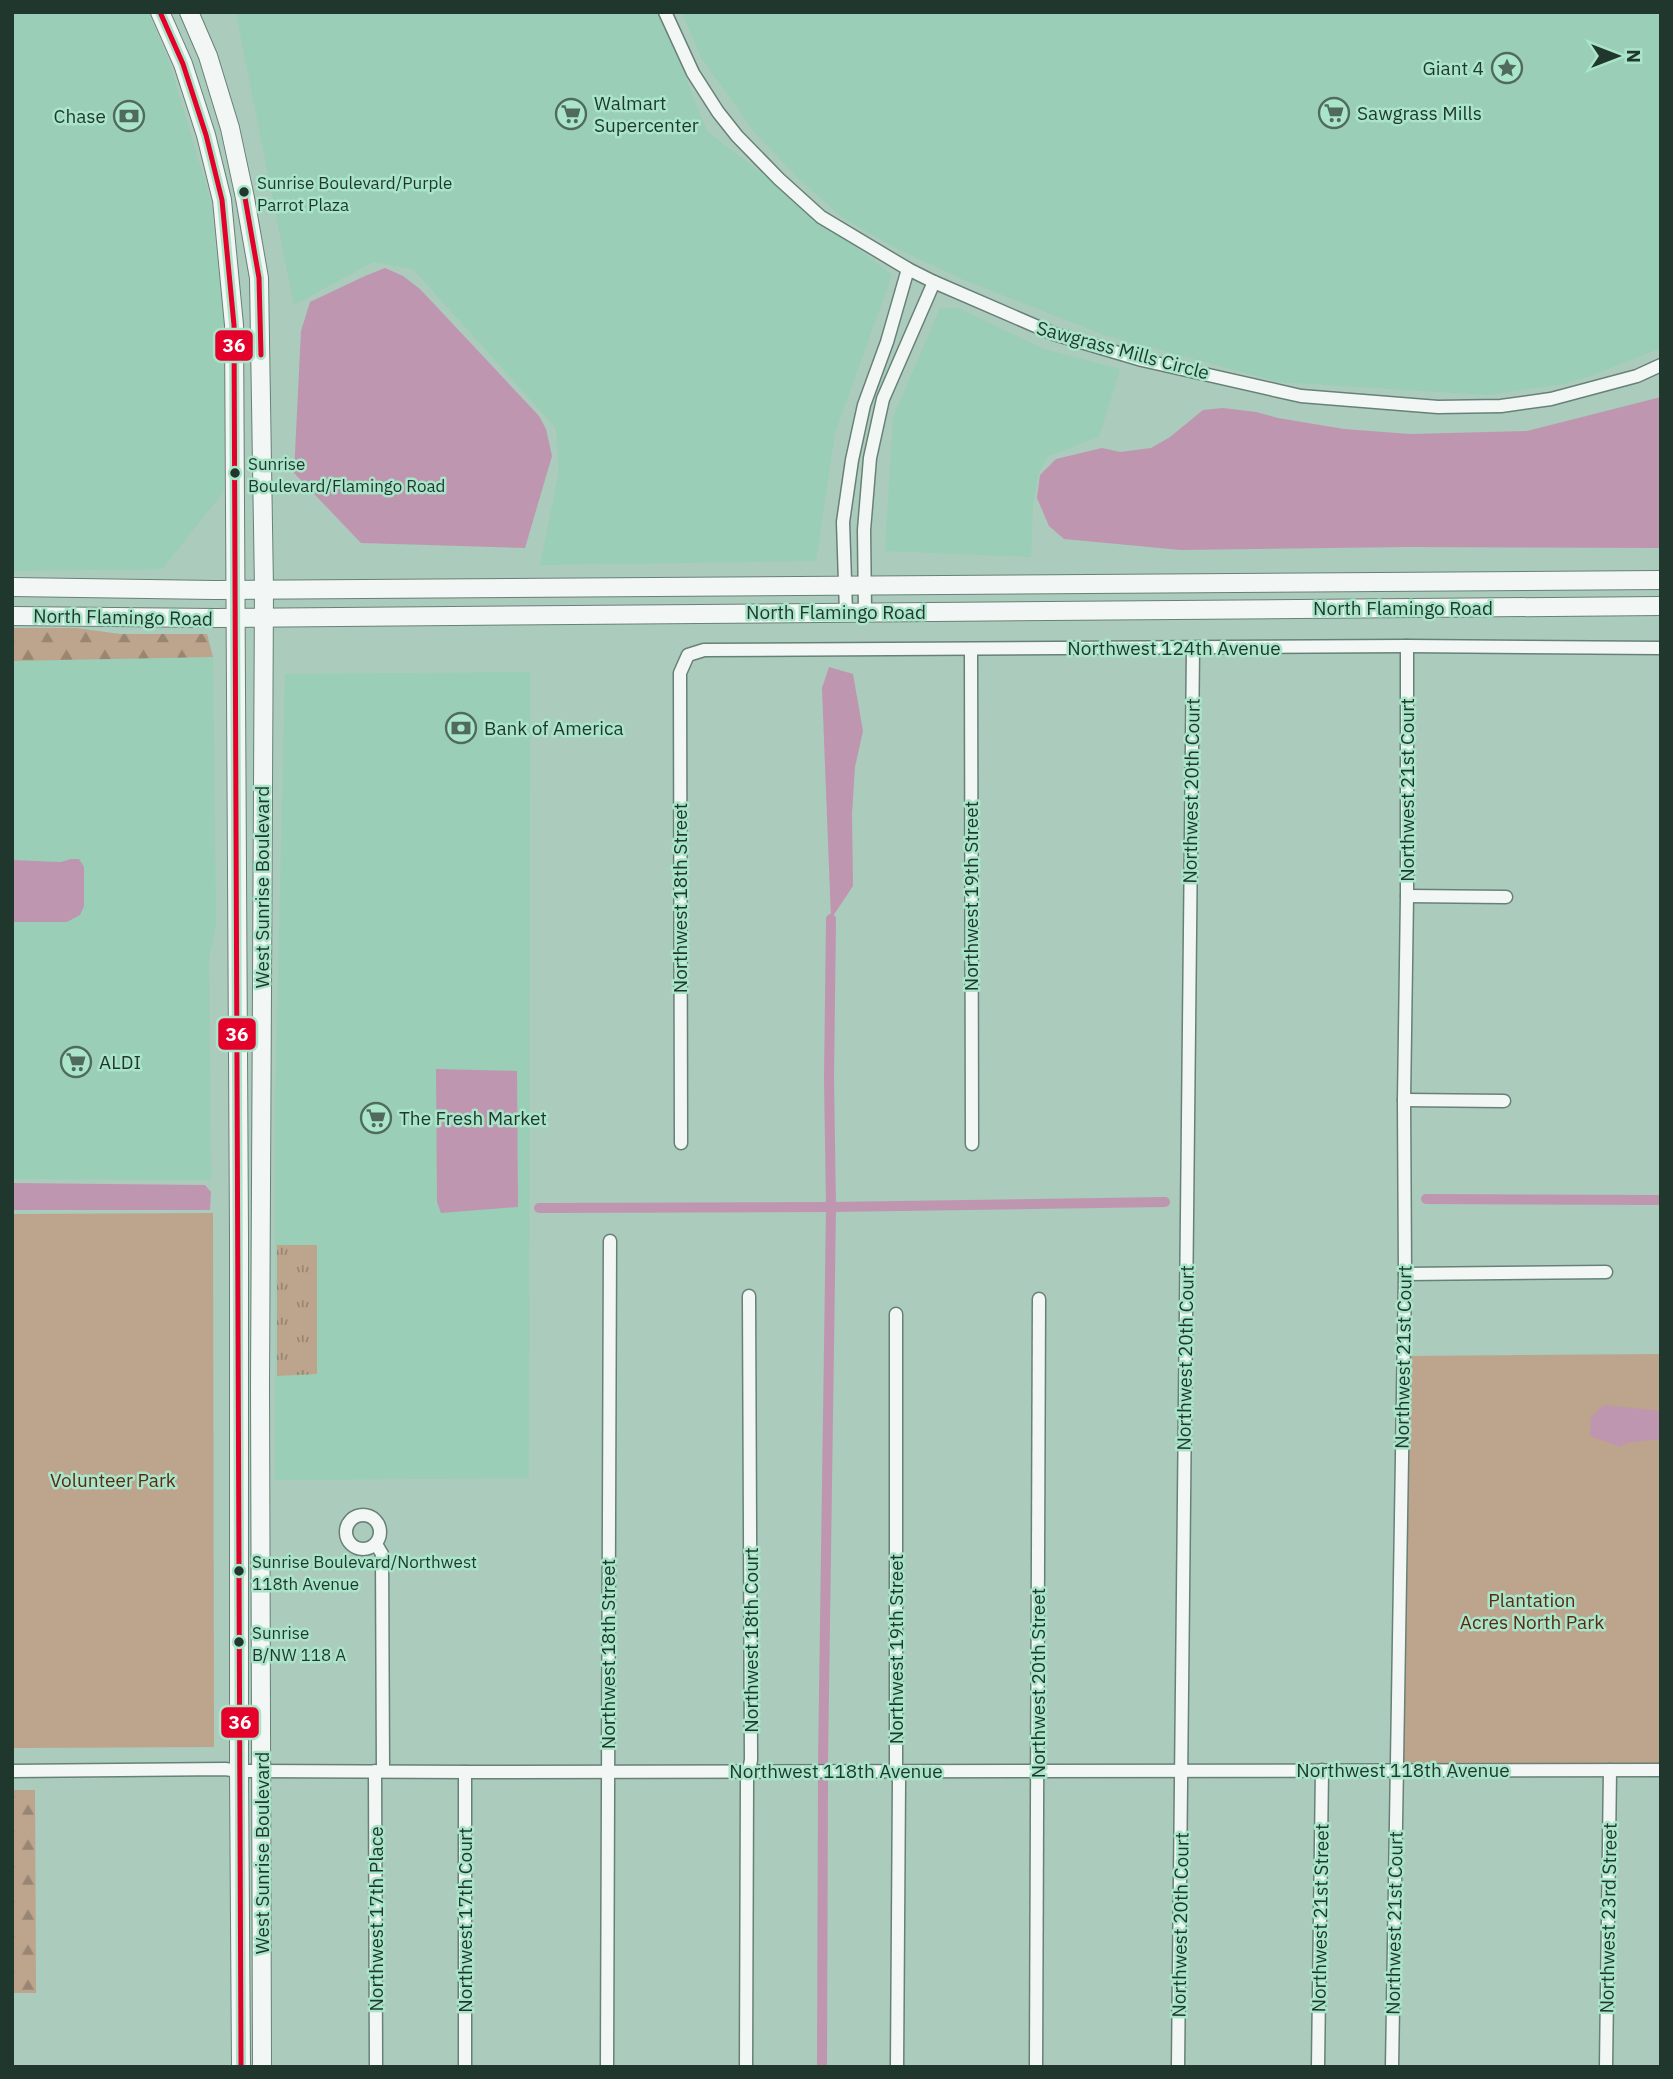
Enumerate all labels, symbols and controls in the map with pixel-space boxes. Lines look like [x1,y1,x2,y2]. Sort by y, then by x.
north arrow [1582,21,1652,91]
text: N [1622,49,1646,63]
place icon: Giant 4 [1490,51,1524,85]
place label: Giant 4 [1423,56,1484,80]
place label: Walmart Supercenter [594,91,699,137]
supermarket icon: Sawgrass Mills [1317,96,1351,130]
supermarket icon: Walmart Supercenter [554,97,588,131]
bank icon: Chase [112,99,146,133]
place label: Sawgrass Mills [1357,101,1482,125]
place label: Chase [54,104,106,128]
place label: Sunrise Boulevard/Purple Parrot Plaza [257,172,452,216]
marker: Sunrise Boulevard/Purple Parrot Plaza [237,185,251,199]
street label: Sawgrass Mills Circle [1034,315,1212,385]
line badge: 36 [214,329,254,362]
text: 36 [223,333,245,357]
place label: Sunrise Boulevard/Flamingo Road [248,453,445,497]
marker: Sunrise Boulevard/Flamingo Road [228,466,242,480]
street label: North Flamingo Road [1313,596,1493,620]
street label: North Flamingo Road [746,600,926,624]
street label: North Flamingo Road [33,603,213,631]
street label: Northwest 124th Avenue [1067,636,1281,660]
street label: Northwest 20th Court [1177,698,1205,884]
street label: Northwest 21st Court [1395,698,1419,882]
bank icon: Bank of America [444,711,478,745]
place label: Bank of America [484,716,624,740]
street label: West Sunrise Boulevard [250,786,274,988]
street label: Northwest 19th Street [959,801,983,991]
street label: Northwest 18th Street [668,803,692,993]
line badge: 36 [217,1017,257,1051]
text: 36 [226,1022,248,1046]
supermarket icon: ALDI [59,1045,93,1079]
place label: ALDI [99,1050,141,1074]
supermarket icon: The Fresh Market [359,1101,393,1135]
place label: The Fresh Market [399,1106,547,1130]
street label: Northwest 20th Court [1171,1265,1199,1451]
street label: Northwest 21st Court [1389,1265,1417,1449]
park label: Volunteer Park [50,1468,176,1492]
street label: Northwest 18th Court [739,1547,763,1733]
place label: Sunrise Boulevard/Northwest 118th Avenue [252,1551,477,1595]
street label: Northwest 19th Street [884,1554,908,1744]
street label: Northwest 18th Street [596,1559,620,1749]
marker: Sunrise Boulevard/Northwest 118th Avenue [232,1564,246,1578]
street label: Northwest 20th Street [1026,1588,1050,1778]
park label: Plantation Acres North Park [1460,1588,1604,1634]
place label: Sunrise B/NW 118 A [252,1622,346,1666]
marker: Sunrise B/NW 118 A [232,1635,246,1649]
line badge: 36 [220,1706,260,1739]
text: 36 [229,1710,251,1734]
street label: West Sunrise Boulevard [250,1752,274,1954]
street label: Northwest 118th Avenue [1296,1758,1510,1782]
street label: Northwest 118th Avenue [729,1759,943,1783]
street label: Northwest 23rd Street [1594,1822,1622,2014]
street label: Northwest 21st Street [1306,1823,1334,2013]
street label: Northwest 17th Place [364,1826,388,2012]
street label: Northwest 17th Court [453,1827,477,2013]
street label: Northwest 21st Court [1380,1831,1408,2015]
street label: Northwest 20th Court [1166,1832,1194,2018]

